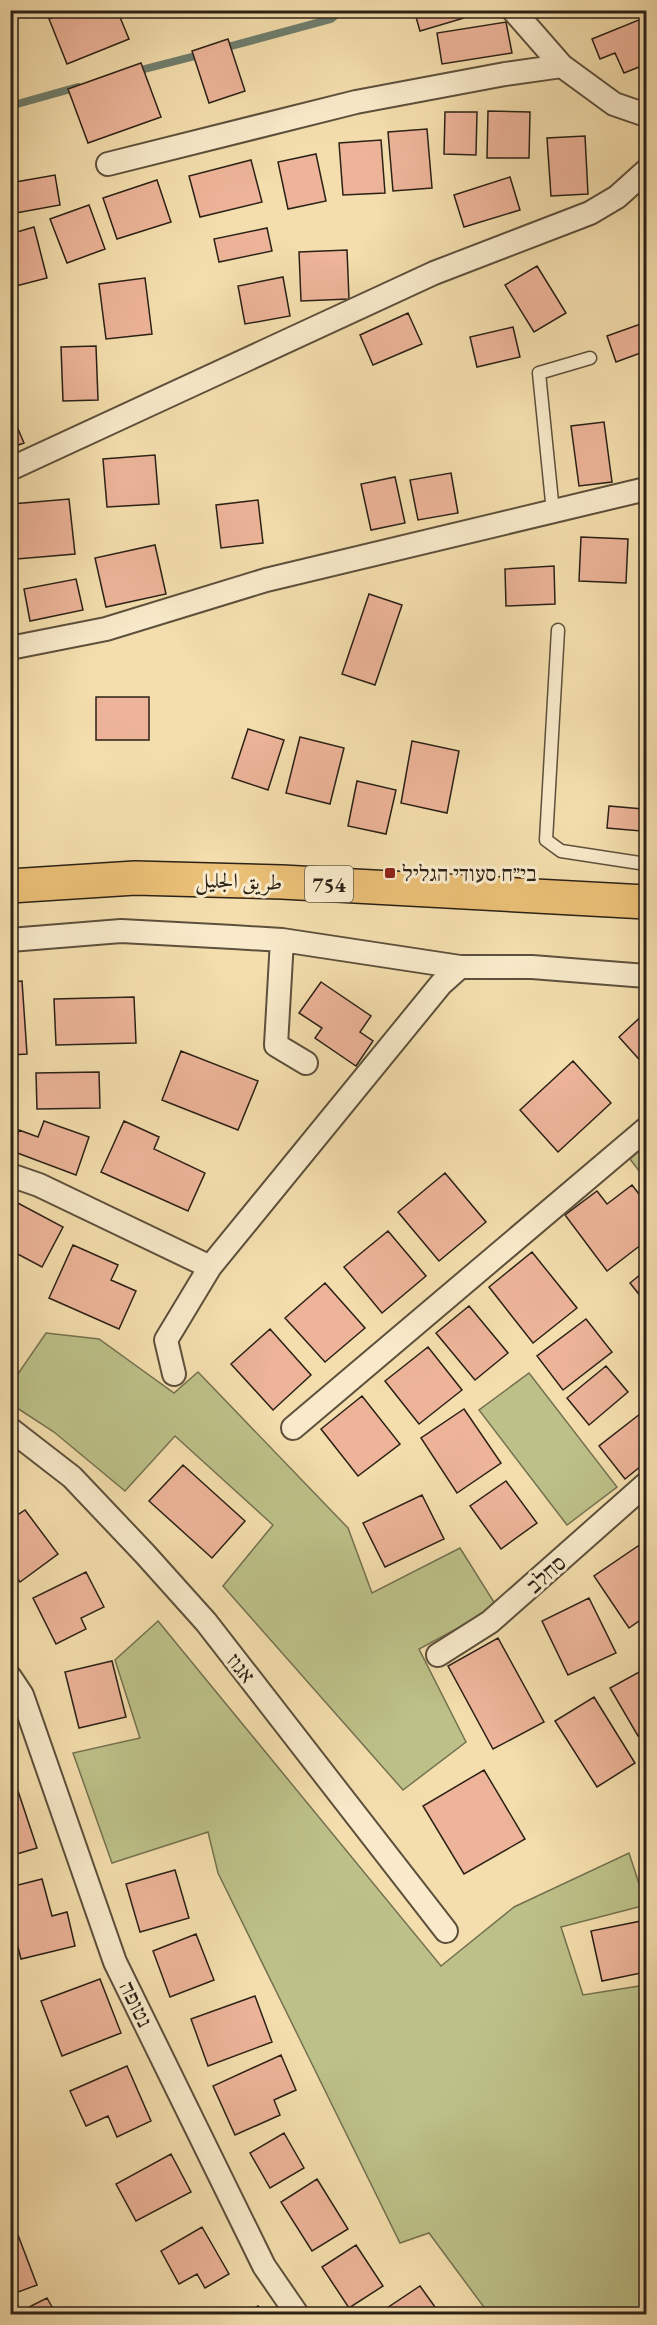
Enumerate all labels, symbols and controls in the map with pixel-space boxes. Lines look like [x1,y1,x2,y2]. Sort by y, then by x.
place label: בי״ח סעודי הגליל [402,859,537,888]
street label: طريق الجليل [195,865,283,898]
road number: 754 [305,866,353,902]
marker: בי״ח סעודי הגליל [383,866,397,880]
street label: סחלב [520,1548,572,1600]
street label: אגוז [220,1647,262,1689]
street label: נטופה [112,1976,160,2032]

